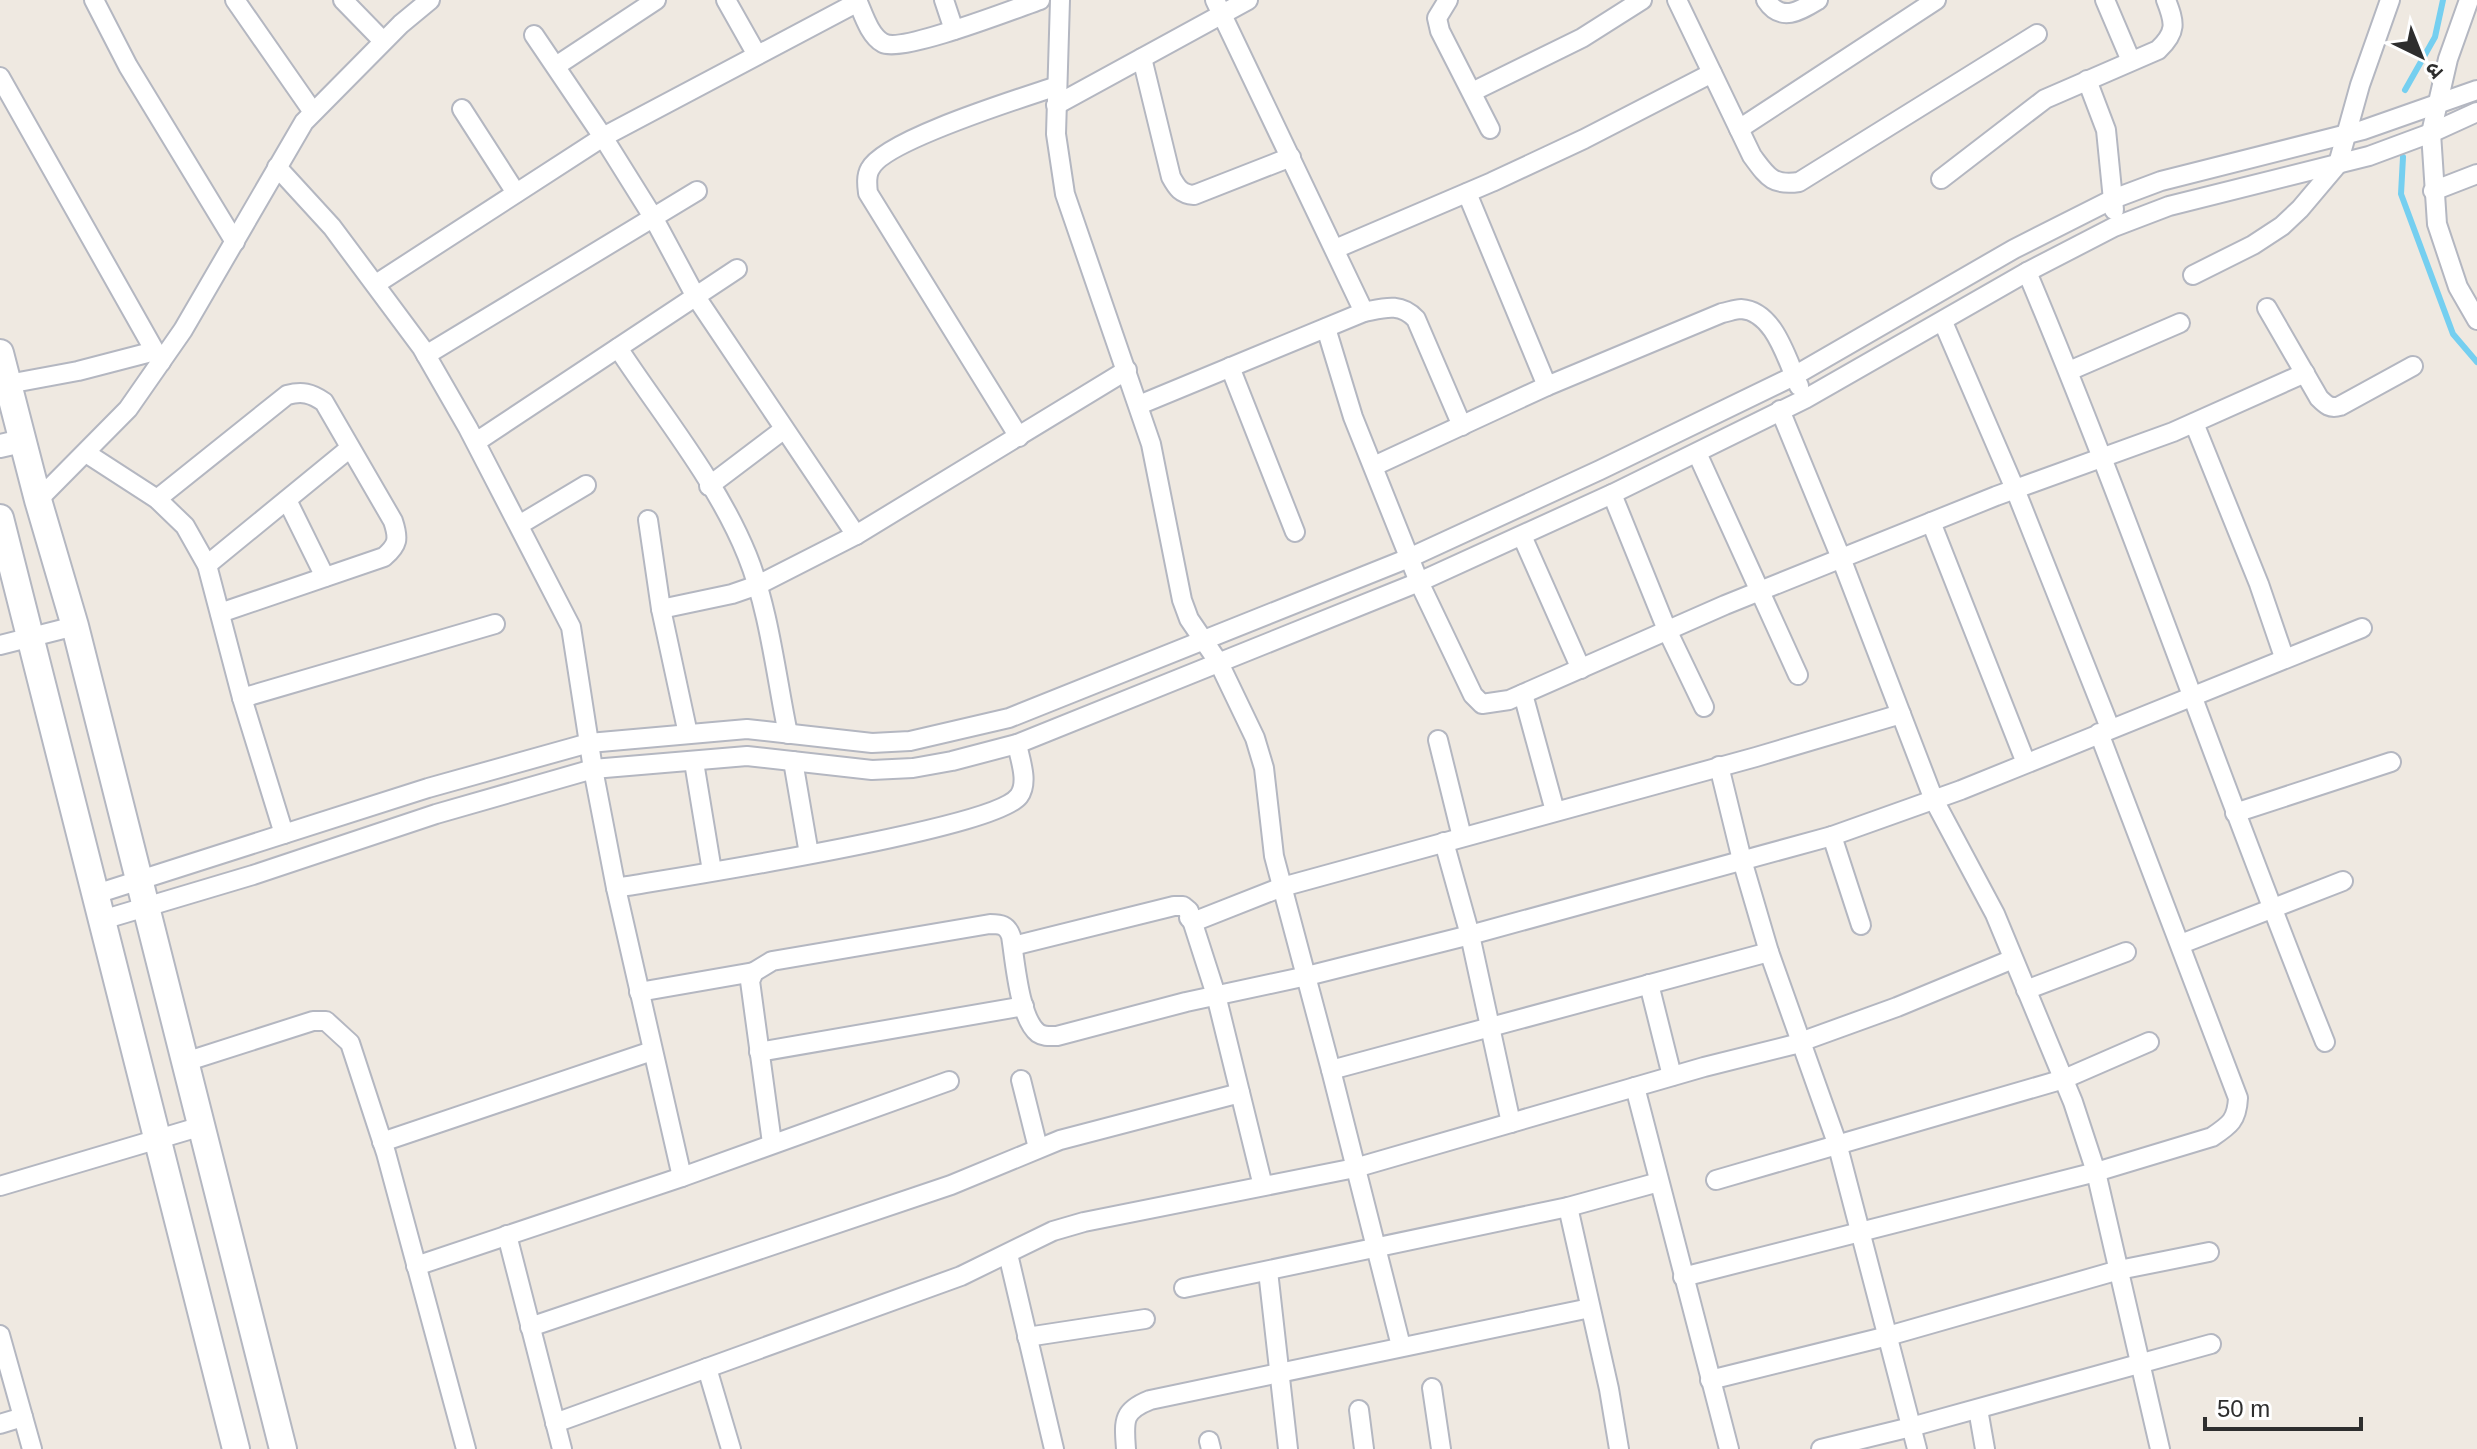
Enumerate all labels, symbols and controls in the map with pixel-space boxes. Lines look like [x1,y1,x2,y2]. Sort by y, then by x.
north arrow [2381,16,2461,96]
text: उ [2420,57,2448,85]
scale bar [2205,1381,2361,1431]
text: 50 m [2217,1395,2270,1422]

